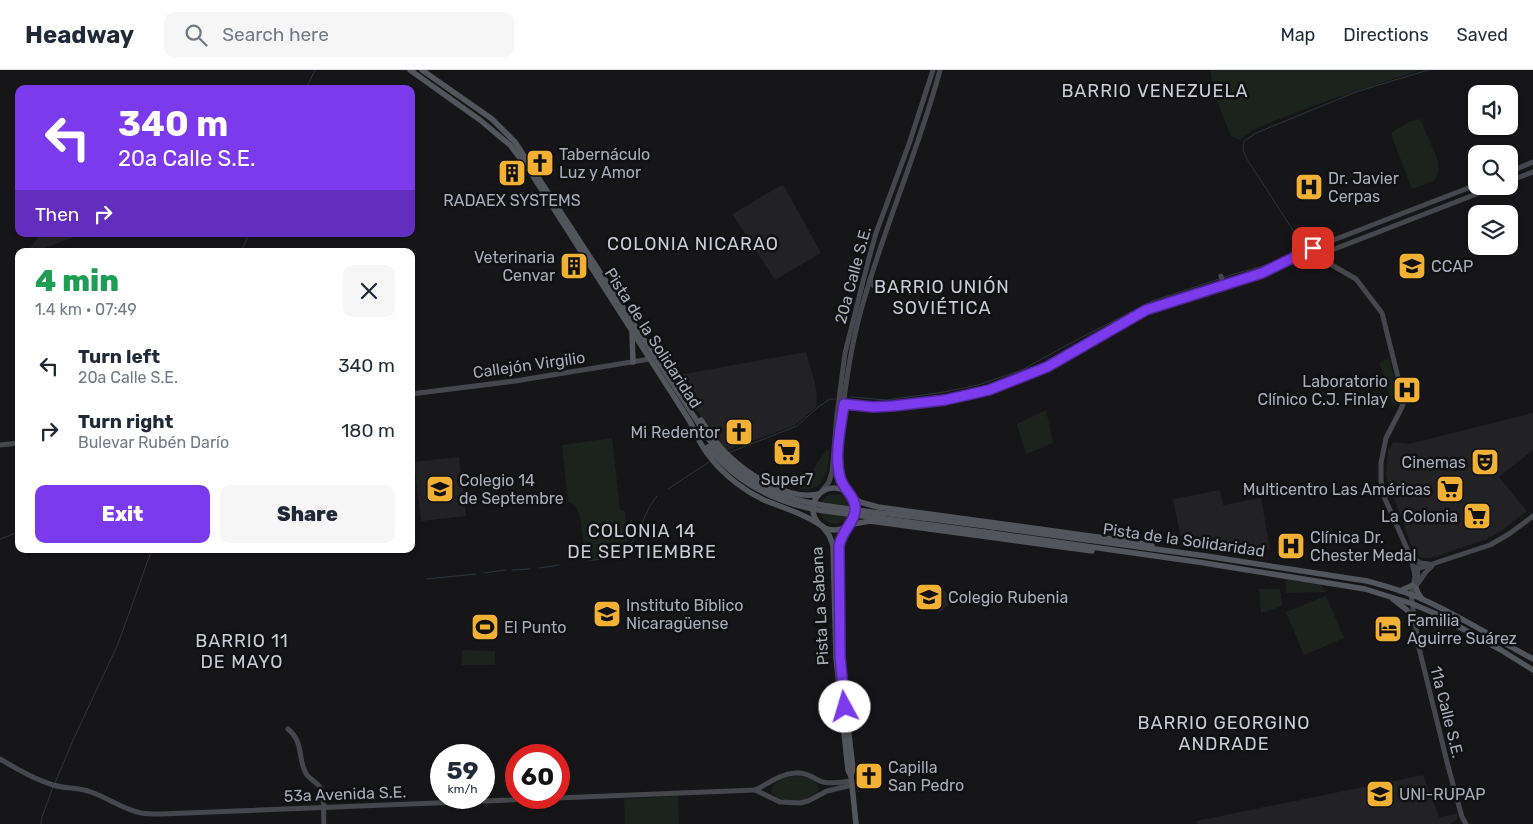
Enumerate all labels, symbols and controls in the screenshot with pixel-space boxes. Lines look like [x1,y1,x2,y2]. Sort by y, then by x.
search box [164,12,514,57]
text: Headway [25,21,134,49]
icon: search [182,21,210,49]
text: Search here [222,23,329,46]
text: Map [1280,24,1315,46]
text: Directions [1343,24,1429,46]
text: Saved [1457,24,1508,46]
district label: BARRIO VENEZUELA [1061,80,1249,102]
map controls [1468,85,1518,255]
button: sound [1468,85,1518,135]
text: 340 m [118,103,228,145]
icon: left [35,105,100,170]
text: 20a Calle S.E. [118,145,256,172]
place label: Tabernáculo Luz y Amor [559,145,650,182]
button: search [1468,145,1518,195]
church icon: Tabernáculo Luz y Amor [525,148,555,178]
building icon: RADAEX SYSTEMS [497,158,527,188]
place label: Dr. Javier Cerpas [1328,169,1399,206]
hospital icon: Dr. Javier Cerpas [1294,172,1324,202]
place label: RADAEX SYSTEMS [443,191,581,210]
icon: right [89,200,117,228]
text: Then [35,203,79,226]
button: layers [1468,205,1518,255]
street label: 20a Calle S.E. [831,224,875,326]
pin [1292,227,1334,269]
district label: COLONIA NICARAO [607,233,779,255]
icon: arrive [1299,234,1327,262]
place label: Veterinaria Cenvar [474,248,555,285]
building icon: Veterinaria Cenvar [559,251,589,281]
school or university icon: CCAP [1397,251,1427,281]
place label: CCAP [1431,257,1473,276]
text: 4 min [35,263,119,299]
street label: Pista de la Solidaridad [601,264,705,412]
button: close [343,265,395,317]
district label: BARRIO UNIÓN SOVIÉTICA [874,276,1010,319]
text: 1.4 km · 07:49 [35,300,137,319]
text: Turn left [78,345,160,368]
street label: Callejón Virgilio [472,348,586,382]
icon: left [35,352,63,380]
text: 340 m [338,354,395,377]
text: 20a Calle S.E. [78,368,178,387]
place label: Laboratorio Clínico C.J. Finlay [1258,372,1388,409]
hospital icon: Laboratorio Clínico C.J. Finlay [1392,375,1422,405]
text: Turn right [78,410,173,433]
icon: right [35,417,63,445]
church icon: Mi Redentor [724,417,754,447]
text: 180 m [341,419,395,442]
place label: Mi Redentor [631,423,720,442]
text: Bulevar Rubén Darío [78,433,229,452]
supermarket icon: Super7 [772,437,802,467]
theatre icon: Cinemas [1470,447,1500,477]
place label: Cinemas [1402,453,1466,472]
place label: Super7 [761,470,813,489]
place label: Colegio 14 de Septembre [459,471,564,508]
school or university icon: Colegio 14 de Septembre [425,474,455,504]
supermarket icon: Multicentro Las Américas [1435,474,1465,504]
place label: Multicentro Las Américas [1243,480,1431,499]
button: Exit [35,485,210,543]
button: Share [220,485,395,543]
supermarket icon: La Colonia [1462,501,1492,531]
place label: La Colonia [1381,507,1458,526]
street label: Pista de la Solidaridad [1102,519,1266,561]
district label: COLONIA 14 DE SEPTIEMBRE [567,520,717,563]
place label: Clínica Dr. Chester Medal [1310,528,1416,565]
hospital icon: Clínica Dr. Chester Medal [1276,531,1306,561]
street label: Pista La Sabana [807,546,833,666]
school or university icon: Colegio Rubenia [914,582,944,612]
place label: Colegio Rubenia [948,588,1068,607]
place label: Instituto Bíblico Nicaragüense [626,596,744,633]
school or university icon: Instituto Bíblico Nicaragüense [592,599,622,629]
place label: Familia Aguirre Suárez [1407,611,1517,648]
sports icon: El Punto [470,612,500,642]
hotel icon: Familia Aguirre Suárez [1373,614,1403,644]
place label: El Punto [504,618,566,637]
district label: BARRIO 11 DE MAYO [195,630,289,673]
street label: 11a Calle S.E. [1426,664,1468,760]
position arrow [818,680,870,732]
district label: BARRIO GEORGINO ANDRADE [1138,712,1310,755]
speed limit sign: 60 [505,744,570,809]
text: 59 [446,756,479,785]
place label: Capilla San Pedro [888,758,964,795]
church icon: Capilla San Pedro [854,761,884,791]
school or university icon: UNI-RUPAP [1365,779,1395,809]
street label: 53a Avenida S.E. [283,782,407,806]
text: km/h [448,782,477,796]
place label: UNI-RUPAP [1399,785,1486,804]

